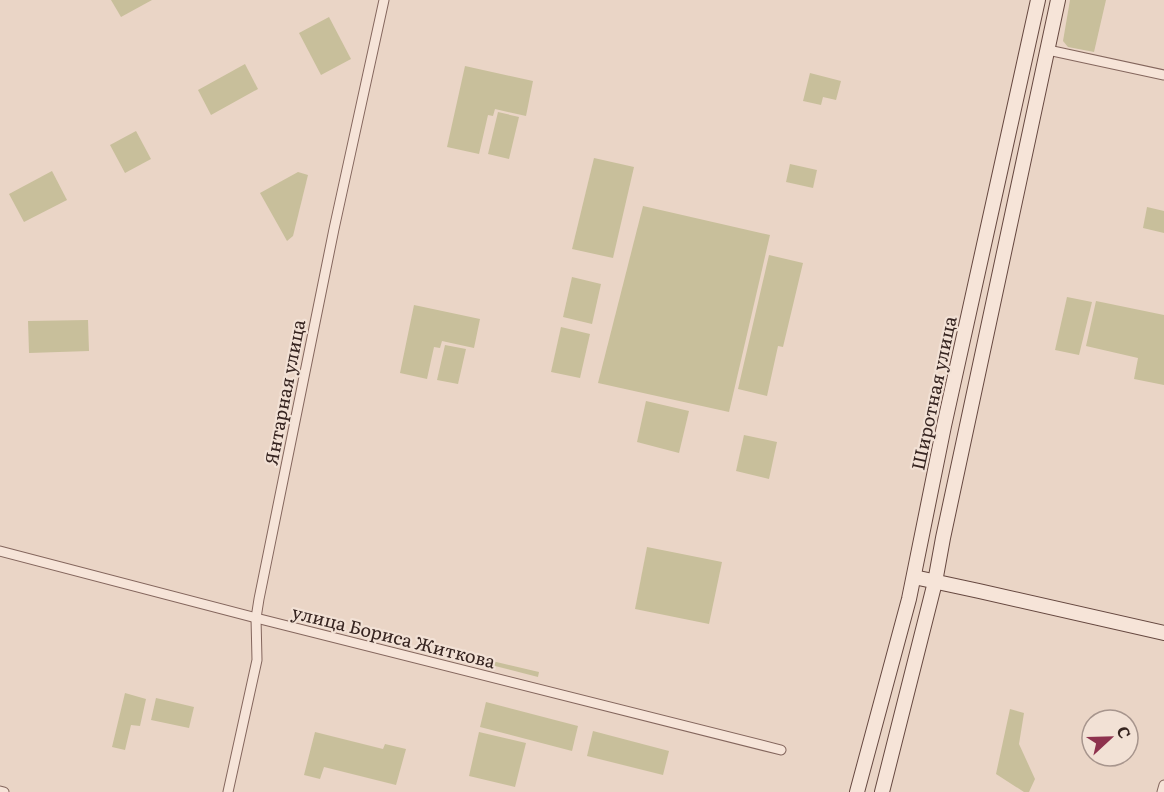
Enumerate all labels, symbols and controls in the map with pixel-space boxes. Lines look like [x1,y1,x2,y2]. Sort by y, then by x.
street label: Широтная улица [903,313,963,473]
street label: Янтарная улица [257,317,311,467]
street label: улица Бориса Житкова [289,598,499,674]
north arrow [1080,708,1140,768]
text: С [1112,722,1138,742]

